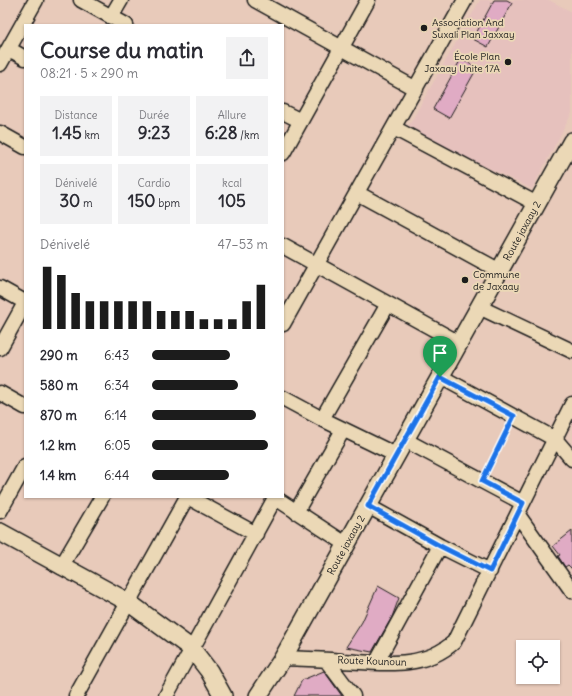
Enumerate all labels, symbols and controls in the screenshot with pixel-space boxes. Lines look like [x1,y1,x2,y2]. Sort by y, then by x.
place label: Association And Suxali Plan Jaxxay [432,16,515,41]
marker: Association And Suxali Plan Jaxxay [419,23,429,33]
text: Course du matin [40,36,204,64]
button: share [226,37,268,79]
place label: École Plan Jaxaay Unite 17A [424,50,501,75]
marker: École Plan Jaxaay Unite 17A [503,57,513,67]
text: 08:21 · 5 × 290 m [40,65,138,82]
text: Distance [55,108,97,122]
text: Durée [139,108,169,122]
text: Allure [218,108,246,122]
text: 1.45 [52,122,82,144]
text: 9:23 [138,122,170,144]
text: 6:28 [205,122,237,144]
text: km [82,128,100,142]
text: /km [237,128,259,142]
text: Dénivelé [55,176,97,190]
text: Cardio [138,176,170,190]
text: kcal [222,176,242,190]
text: 30 [59,190,80,212]
text: 150 [128,190,156,212]
text: 105 [218,190,246,212]
text: m [80,196,93,210]
text: bpm [156,196,180,210]
street label: Route jaxaay 2 [500,198,544,263]
text: Dénivelé [40,236,90,253]
text: 47–53 m [218,236,268,253]
place label: Commune de Jaxaay [473,268,520,293]
marker: Commune de Jaxaay [460,275,470,285]
pin [423,336,457,377]
icon: arrive [429,342,451,364]
text: 290 m [40,347,78,364]
text: 6:43 [104,347,129,364]
text: 580 m [40,377,78,394]
text: 6:34 [104,377,129,394]
text: 870 m [40,407,77,424]
text: 6:14 [104,407,127,424]
text: 1.2 km [40,437,76,454]
text: 6:05 [104,437,130,454]
text: 1.4 km [40,467,76,484]
text: 6:44 [104,467,129,484]
street label: Route jaxaay 2 [324,512,368,577]
map controls [516,640,560,684]
button: locate [516,640,560,684]
street label: Route Kounoun [337,653,407,669]

